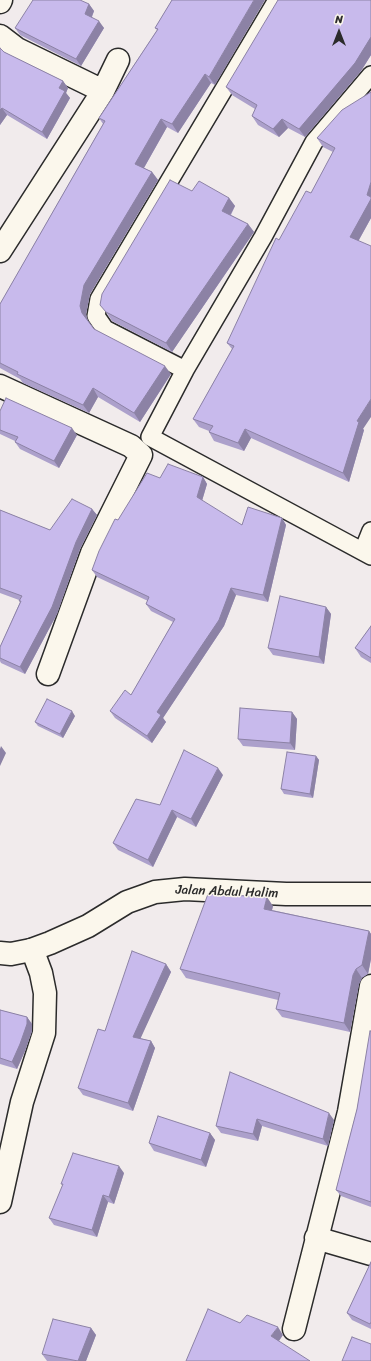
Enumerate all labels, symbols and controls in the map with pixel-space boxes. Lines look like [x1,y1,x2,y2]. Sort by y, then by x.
text: N [335,10,343,29]
north arrow [319,12,359,52]
street label: Jalan Abdul Halim [175,882,279,902]

